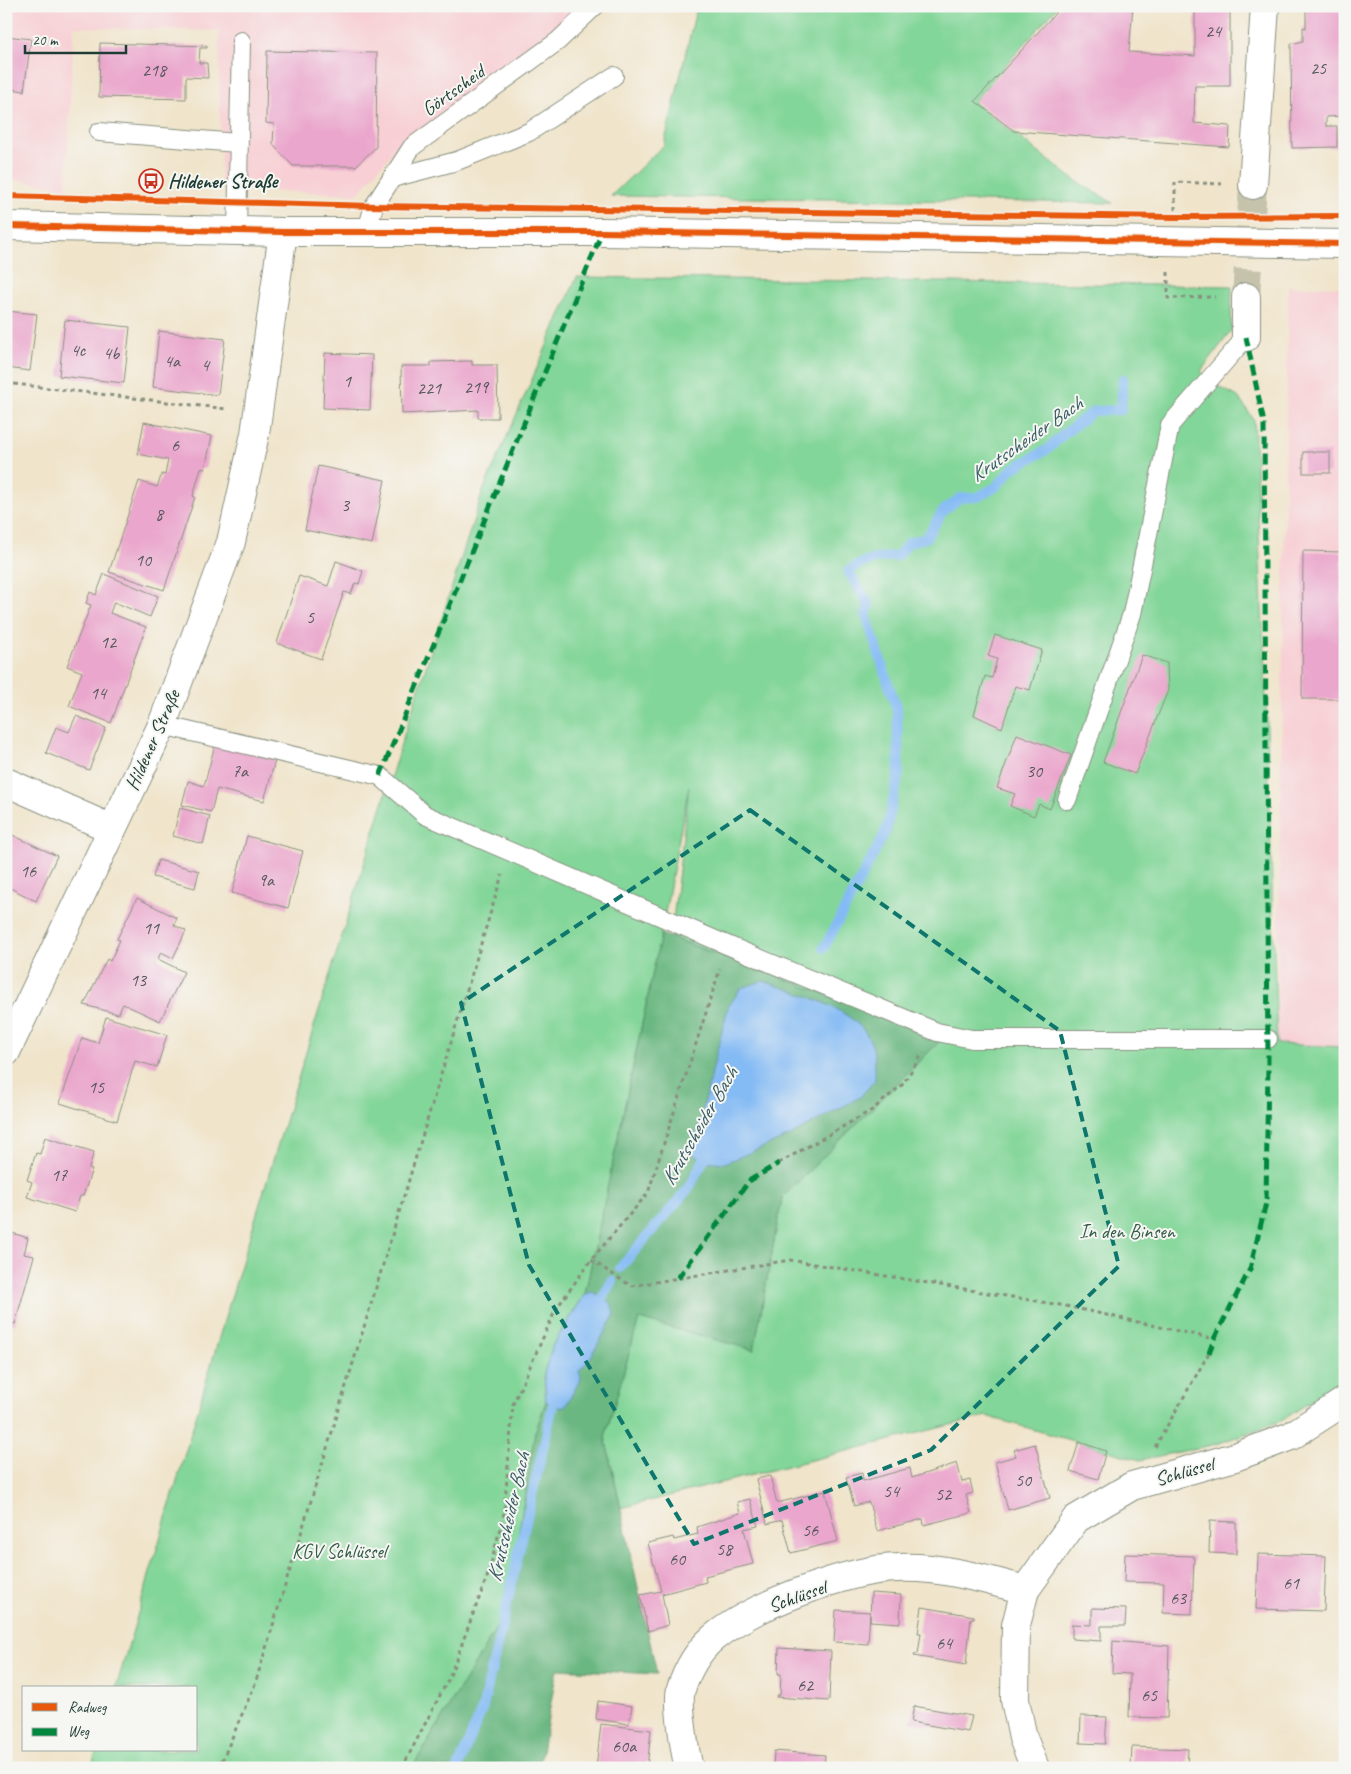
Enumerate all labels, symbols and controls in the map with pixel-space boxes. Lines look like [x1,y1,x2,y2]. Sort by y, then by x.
house number: 24 [1205,20,1223,42]
scale bar [25,22,126,54]
text: 20 m [32,31,59,50]
street label: Görtscheid [417,57,492,122]
house number: 25 [1310,57,1327,79]
house number: 218 [142,59,168,81]
bus stop icon: Hildener Straße [138,168,164,194]
place label: Hildener Straße [168,169,279,194]
house number: 4c [71,339,87,361]
house number: 4b [103,342,120,364]
house number: 4a [164,350,181,372]
house number: 4 [201,354,211,376]
house number: 1 [343,370,352,392]
house number: 219 [464,376,490,398]
house number: 221 [417,377,442,399]
water label: Krutscheider Bach [965,390,1089,487]
house number: 6 [171,434,180,456]
house number: 3 [341,494,351,516]
house number: 8 [155,503,165,525]
house number: 10 [135,549,153,571]
house number: 5 [306,606,315,628]
house number: 12 [100,631,118,653]
house number: 14 [90,682,108,704]
street label: Hildener Straße [119,685,186,794]
house number: 7a [232,760,249,782]
house number: 30 [1026,760,1044,782]
house number: 16 [20,860,37,882]
house number: 9a [258,869,275,891]
house number: 11 [143,917,160,939]
house number: 13 [130,969,148,991]
water label: Krutscheider Bach [655,1061,744,1189]
house number: 15 [88,1076,105,1098]
house number: 17 [51,1164,68,1186]
park label: In den Binsen [1079,1219,1176,1244]
water label: Krutscheider Bach [481,1449,536,1584]
street label: Schlüssel [1152,1450,1220,1492]
house number: 50 [1015,1469,1033,1491]
house number: 54 [883,1480,901,1502]
house number: 52 [935,1483,953,1505]
house number: 56 [802,1519,819,1541]
house number: 58 [716,1538,734,1560]
park label: KGV Schlüssel [292,1539,390,1564]
house number: 60 [669,1548,687,1570]
house number: 61 [1283,1572,1300,1594]
street label: Schlüssel [765,1573,833,1618]
house number: 63 [1170,1587,1188,1609]
house number: 64 [936,1632,954,1654]
house number: 62 [797,1674,815,1696]
house number: 65 [1141,1684,1158,1706]
legend [22,1686,198,1752]
text: Radweg [68,1698,108,1717]
text: Weg [68,1722,90,1741]
house number: 60a [612,1735,637,1757]

